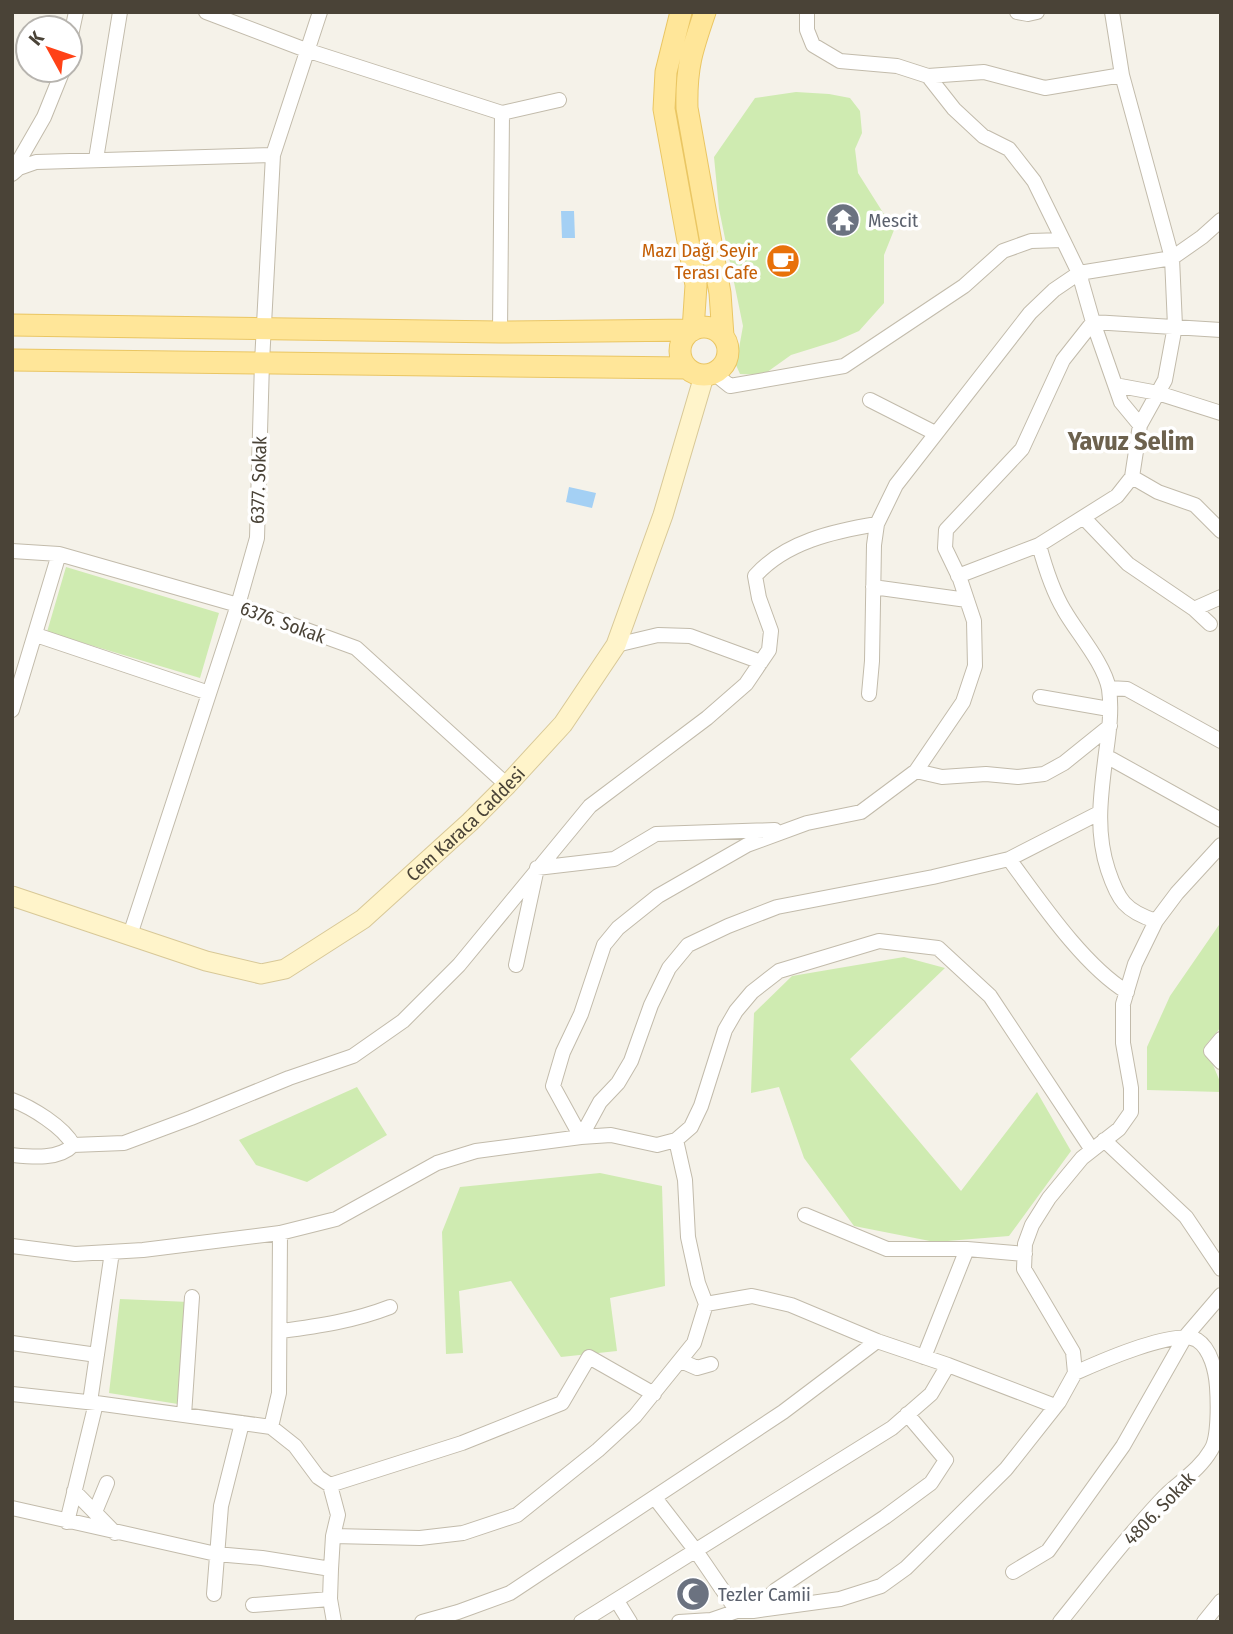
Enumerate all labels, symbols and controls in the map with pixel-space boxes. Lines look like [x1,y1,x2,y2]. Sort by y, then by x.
north arrow [14,14,84,84]
text: K [24,26,49,50]
temple icon: Mescit [824,201,862,239]
place label: Mescit [868,209,919,232]
place label: Mazı Dağı Seyir Terası Cafe [642,239,758,284]
cafe icon: Mazı Dağı Seyir Terası Cafe [764,242,802,280]
district label: Yavuz Selim [1067,426,1194,457]
street label: 6377. Sokak [245,436,272,524]
street label: 6376. Sokak [237,596,329,649]
street label: Cem Karaca Caddesi [402,762,530,886]
street label: 4806. Sokak [1119,1467,1200,1550]
mosque icon: Tezler Camii [674,1575,712,1613]
place label: Tezler Camii [718,1583,811,1606]

